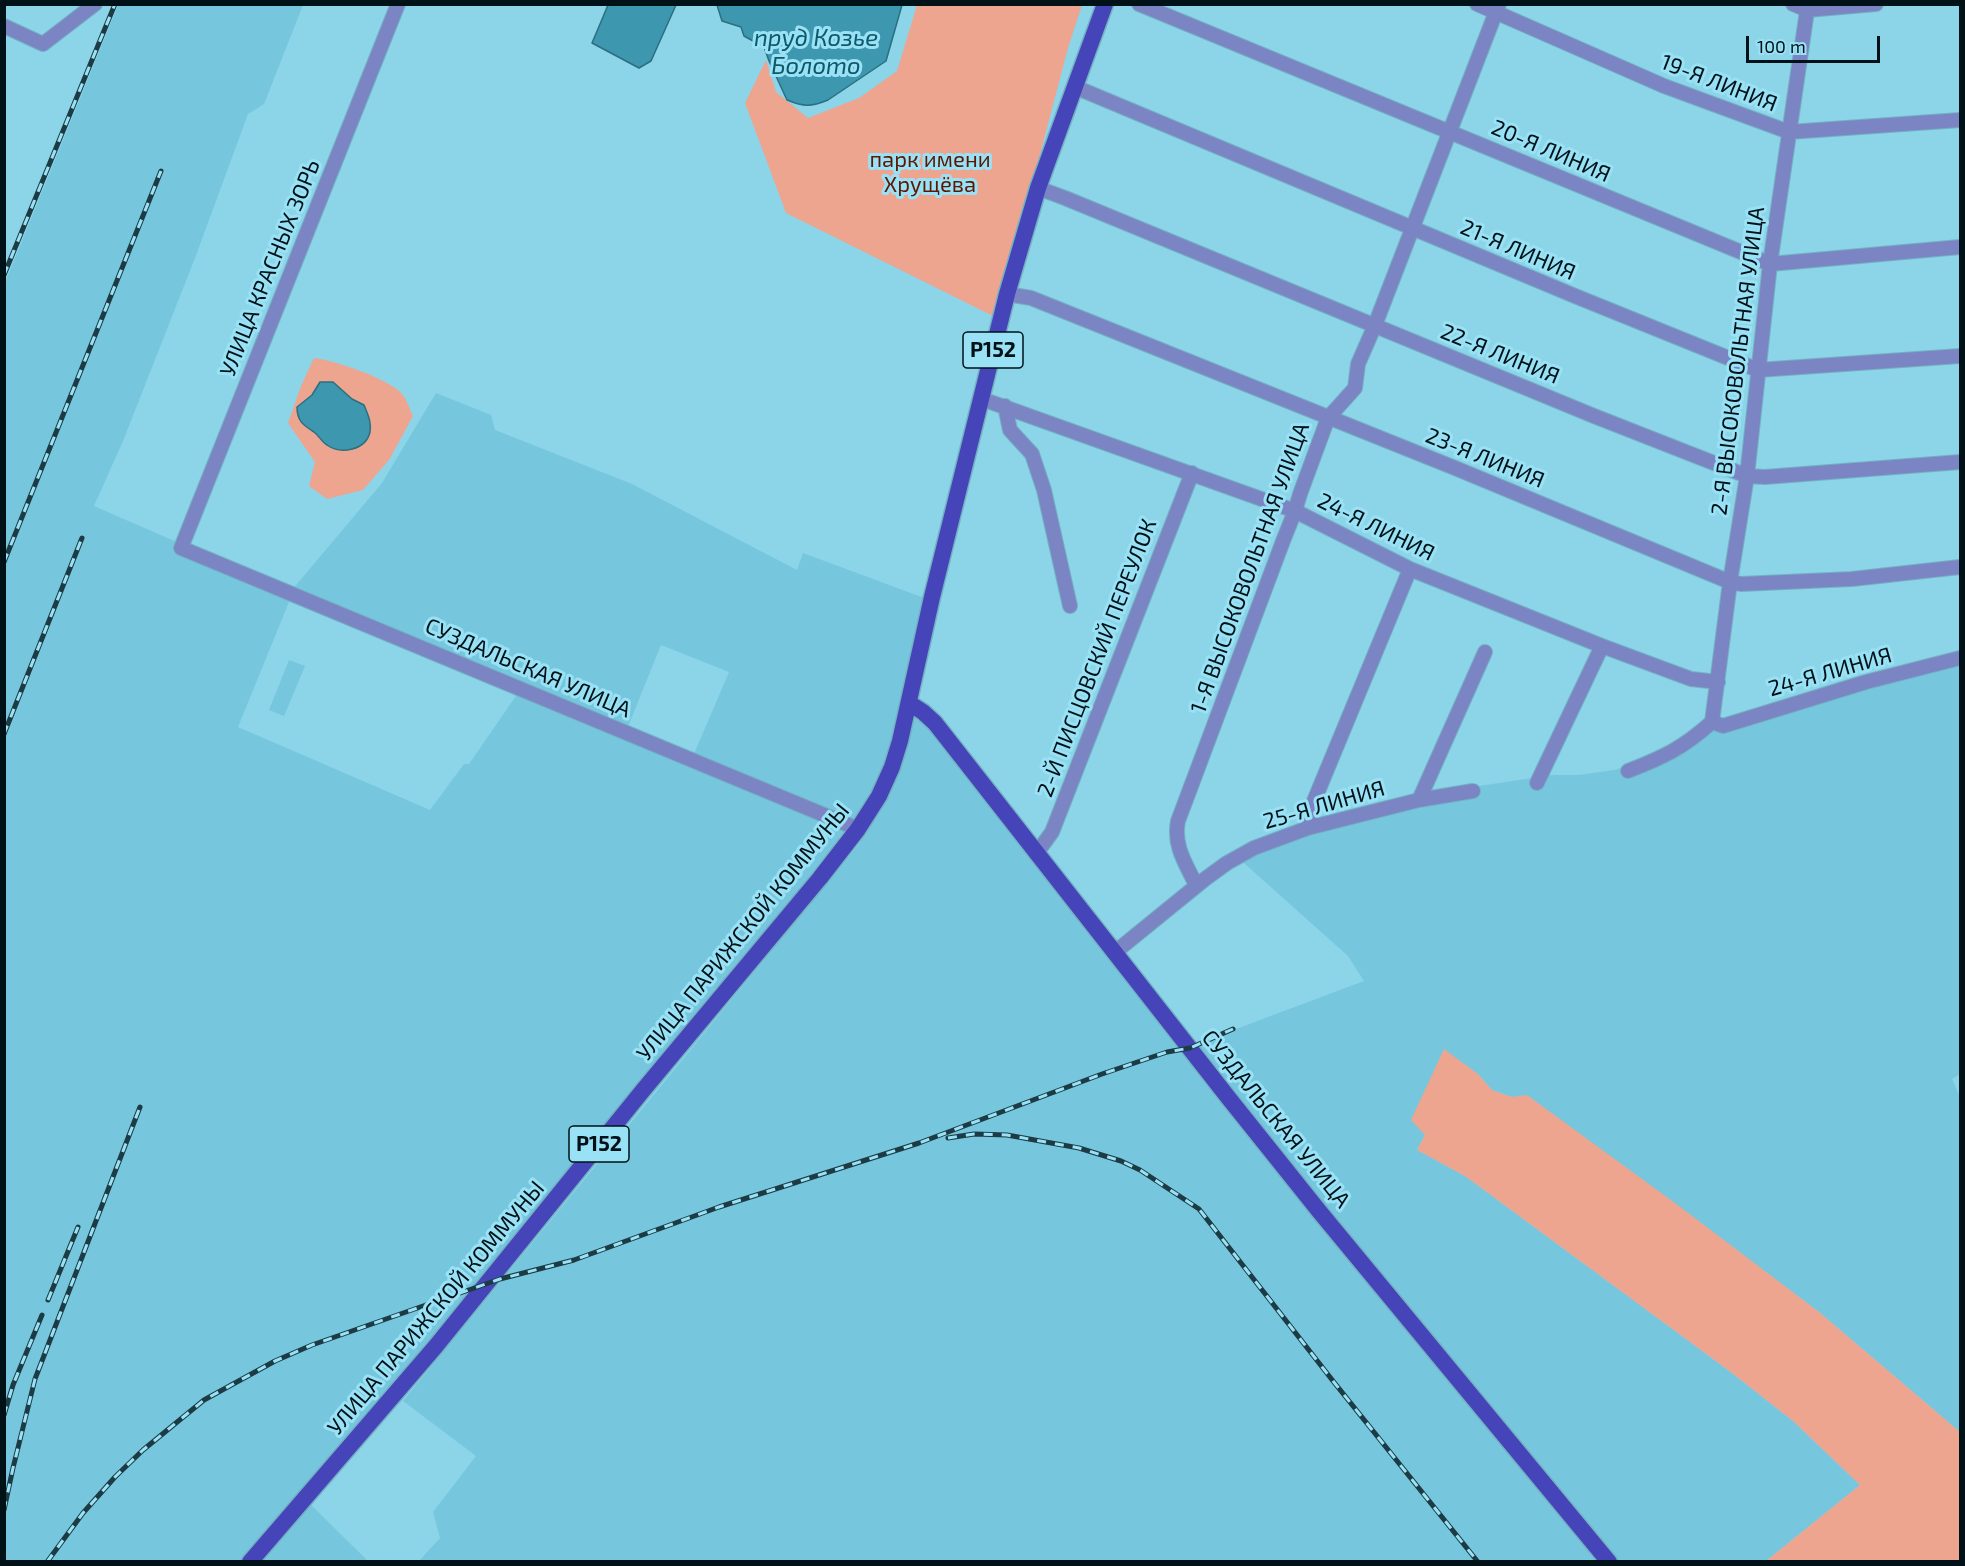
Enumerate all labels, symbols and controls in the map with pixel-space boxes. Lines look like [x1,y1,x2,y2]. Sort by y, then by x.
water label: пруд Козье Болото [754,24,878,80]
scale bar [1749,24,1882,62]
text: 100 m [1757,35,1806,57]
street label: 19-Я ЛИНИЯ [1657,49,1781,117]
street label: 20-Я ЛИНИЯ [1487,114,1615,188]
park label: парк имени Хрущёва [869,147,991,198]
street label: УЛИЦА КРАСНЫХ ЗОРЬ [214,156,326,380]
street label: 2-Я ВЫСОКОВОЛЬТНАЯ УЛИЦА [1706,205,1770,517]
street label: 21-Я ЛИНИЯ [1457,214,1579,286]
street label: 22-Я ЛИНИЯ [1437,318,1563,390]
road number: Р152 [963,332,1023,368]
street label: 1-Я ВЫСОКОВОЛЬТНАЯ УЛИЦА [1185,419,1315,717]
street label: 23-Я ЛИНИЯ [1422,422,1548,494]
street label: 24-Я ЛИНИЯ [1313,487,1439,567]
street label: 2-Й ПИСЦОВСКИЙ ПЕРЕУЛОК [1032,515,1162,801]
street label: СУЗДАЛЬСКАЯ УЛИЦА [421,613,635,723]
street label: 24-Я ЛИНИЯ [1765,642,1895,702]
street label: 25-Я ЛИНИЯ [1260,775,1388,835]
street label: УЛИЦА ПАРИЖСКОЙ КОММУНЫ [631,798,855,1066]
street label: СУЗДАЛЬСКАЯ УЛИЦА [1196,1025,1356,1213]
road number: Р152 [569,1126,629,1162]
street label: УЛИЦА ПАРИЖСКОЙ КОММУНЫ [322,1176,550,1440]

